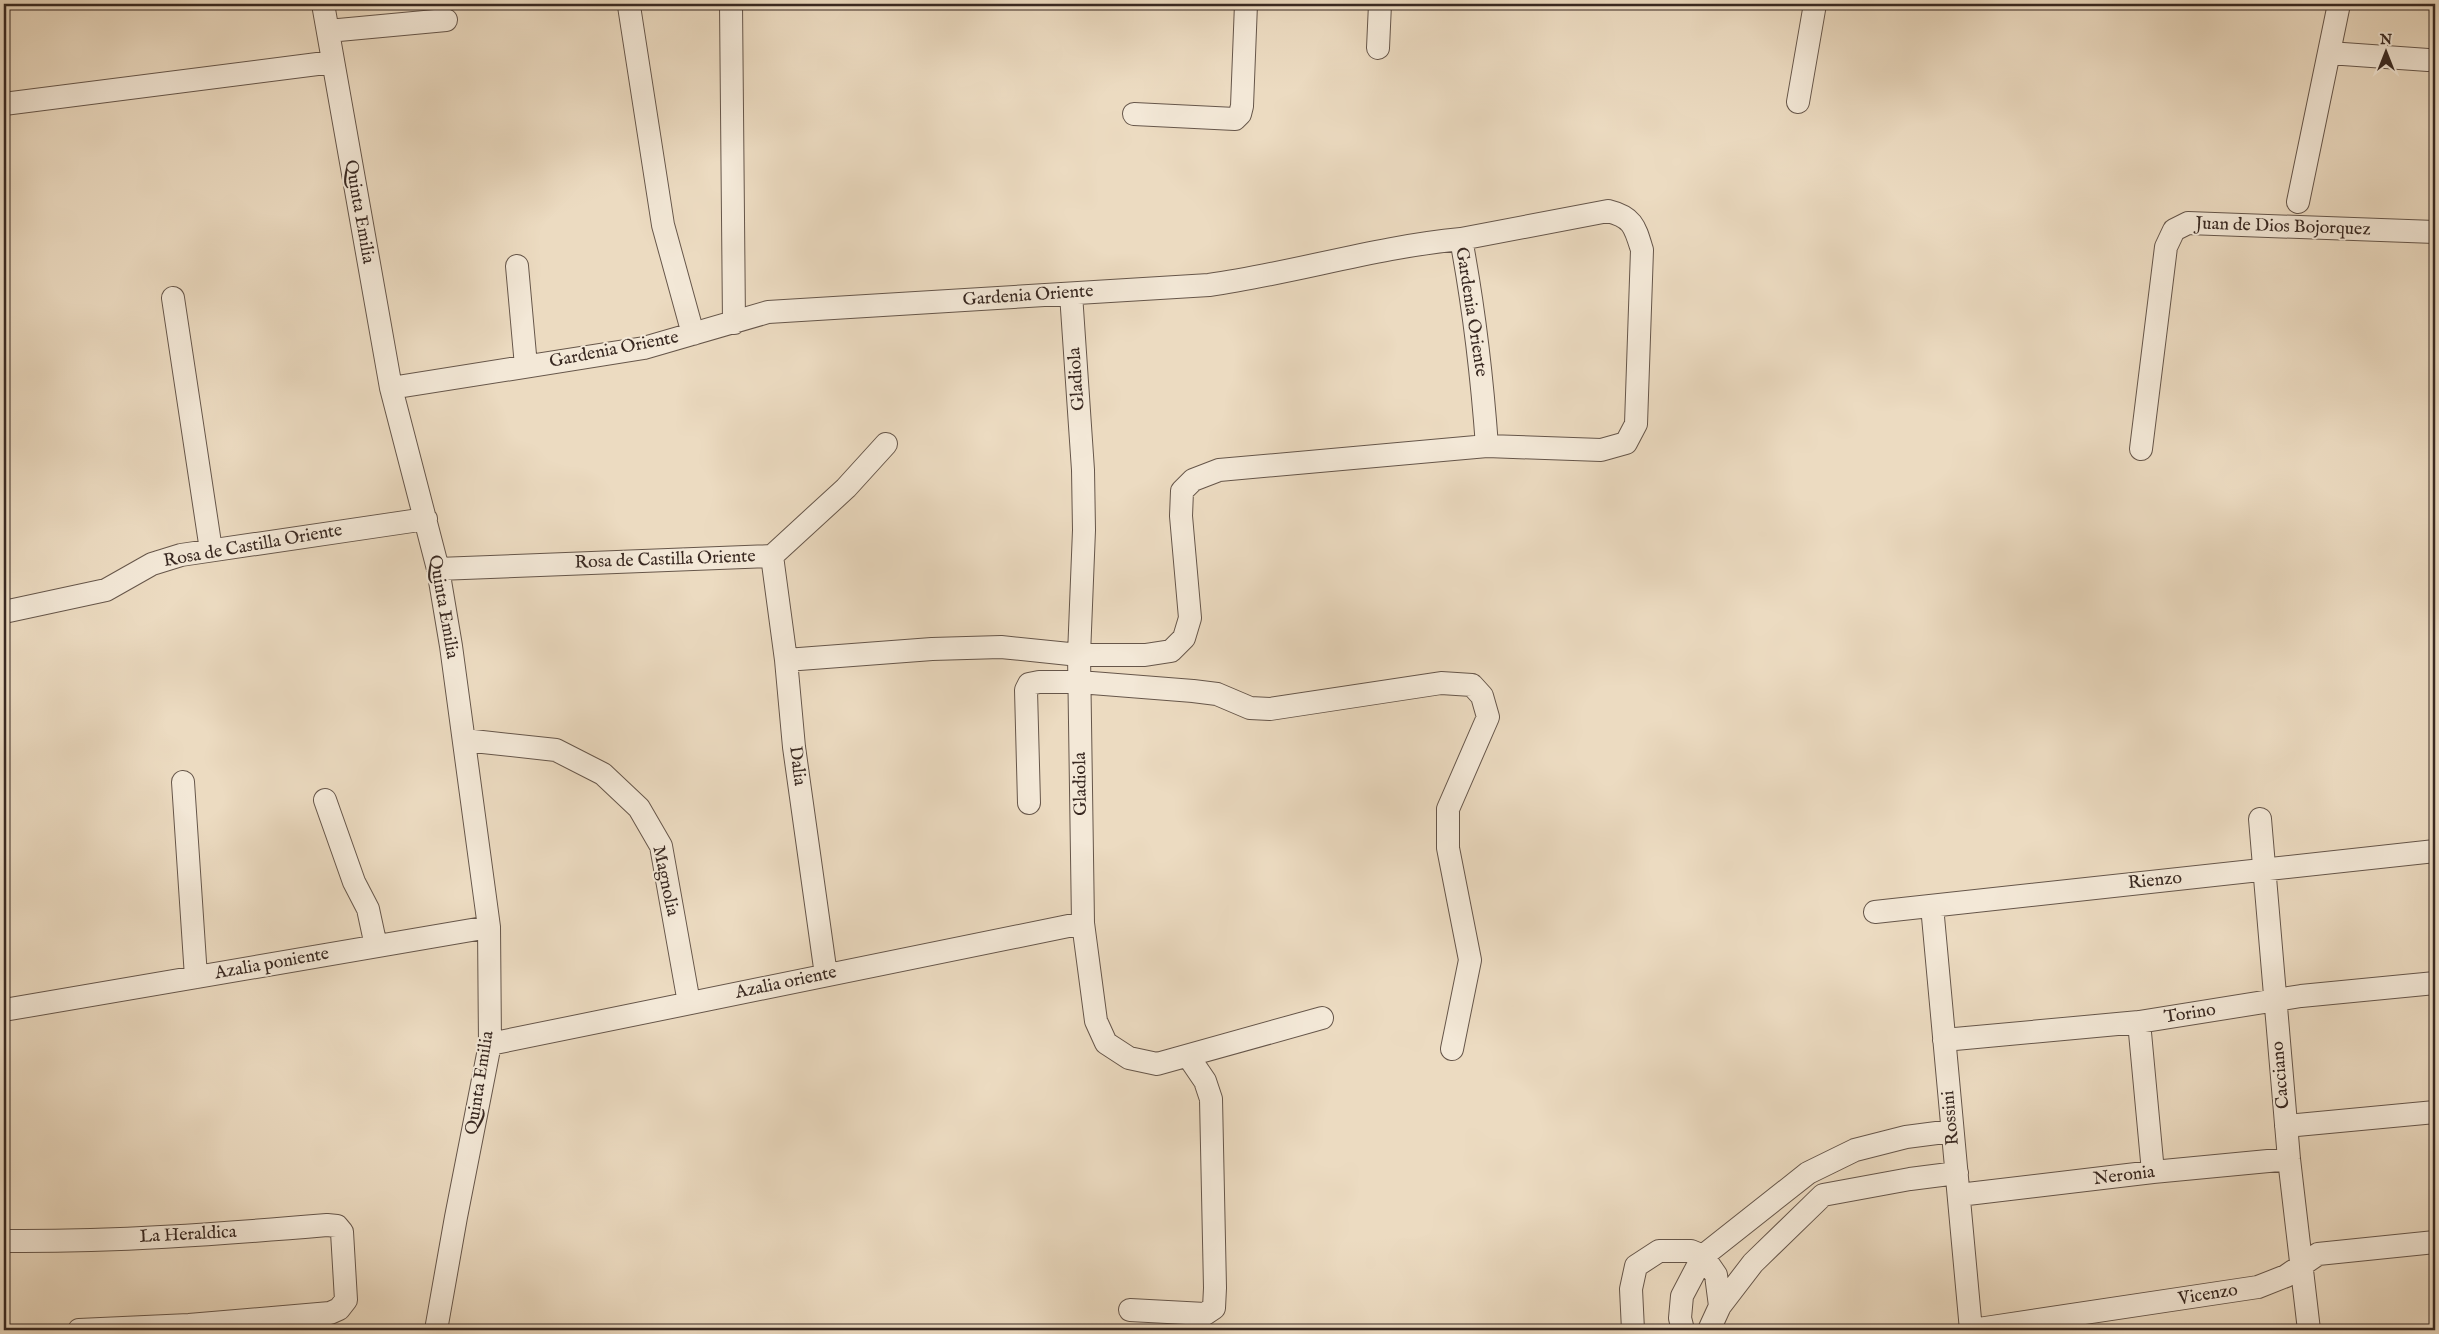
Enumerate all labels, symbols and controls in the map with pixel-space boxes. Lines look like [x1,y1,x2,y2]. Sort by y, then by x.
north arrow [2362,28,2412,78]
text: N [2379,31,2392,49]
street label: Quinta Emilia [339,158,379,266]
street label: Juan de Dios Bojorquez [2193,212,2371,242]
street label: Gardenia Oriente [1449,245,1493,379]
street label: Gardenia Oriente [962,280,1094,312]
street label: Gardenia Oriente [547,326,681,374]
street label: Gladiola [1063,346,1091,412]
street label: Rosa de Castilla Oriente [162,519,344,573]
street label: Rosa de Castilla Oriente [574,545,756,575]
street label: Quinta Emilia [423,553,463,661]
street label: Dalia [783,745,811,787]
street label: Gladiola [1069,752,1093,816]
street label: Magnolia [646,844,684,918]
street label: Rienzo [2127,867,2183,895]
street label: Azalia poniente [212,943,331,986]
street label: Azalia oriente [732,961,839,1005]
street label: Torino [2163,999,2218,1029]
street label: Quinta Emilia [460,1029,500,1137]
street label: Cacciano [2267,1040,2295,1110]
street label: Rossini [1937,1089,1965,1146]
street label: Neronia [2092,1161,2156,1191]
street label: La Heraldica [139,1221,237,1249]
street label: Vicenzo [2176,1279,2240,1311]

